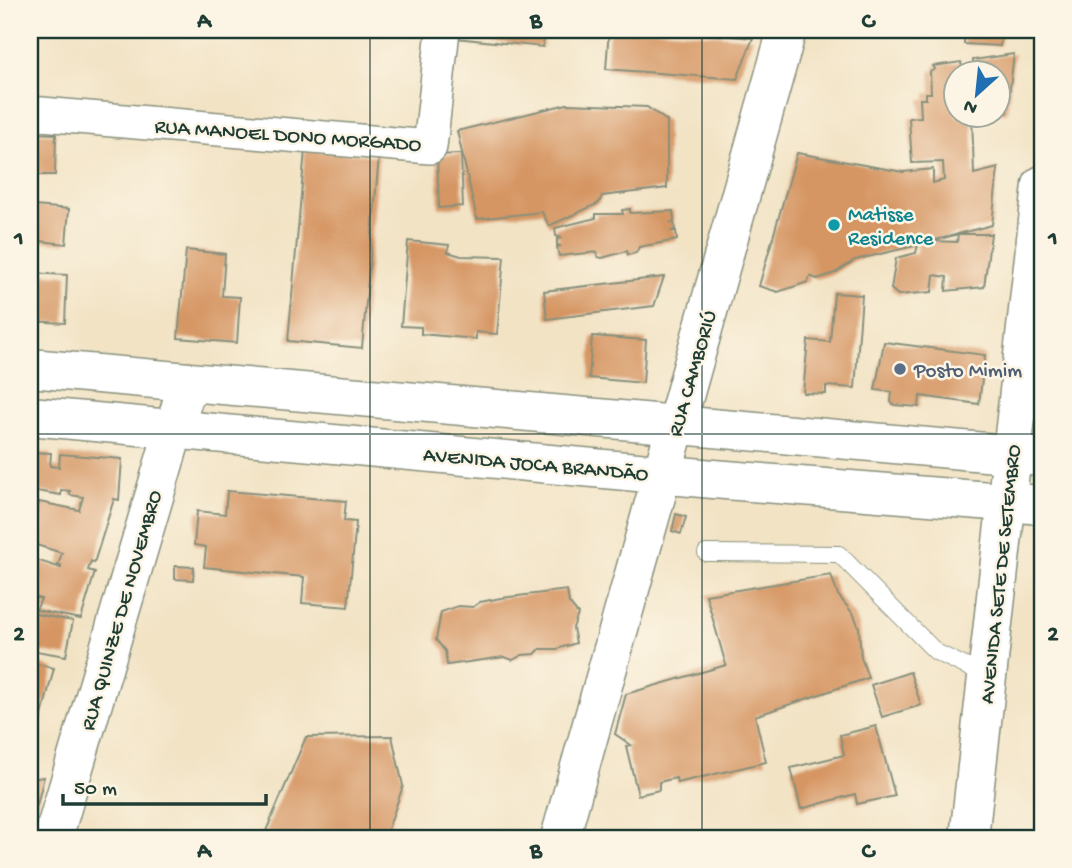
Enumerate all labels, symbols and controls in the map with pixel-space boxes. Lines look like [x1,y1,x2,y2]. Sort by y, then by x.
text: A [196,9,212,36]
text: B [529,9,543,36]
text: C [862,9,877,36]
north arrow [942,60,1012,130]
text: N [960,93,982,119]
street label: RUA MANOEL DONO MORGADO [154,116,422,159]
place label: Matisse Residence [848,204,934,253]
marker: Matisse Residence [826,217,842,233]
text: 1 [13,226,24,253]
text: 1 [1047,226,1058,253]
street label: RUA CAMBORIÚ [664,308,724,440]
place label: Posto Mimim [913,360,1022,385]
marker: Posto Mimim [892,361,908,377]
street label: AVENIDA SETE DE SETEMBRO [976,443,1029,705]
street label: AVENIDA JOCA BRANDÃO [422,444,650,489]
street label: RUA QUINZE DE NOVEMBRO [77,488,170,734]
text: 2 [13,622,25,649]
text: 2 [1047,622,1059,649]
scale bar [63,763,266,807]
text: 50 m [74,778,117,803]
text: A [196,839,212,866]
text: B [529,839,543,866]
text: C [862,839,877,866]

